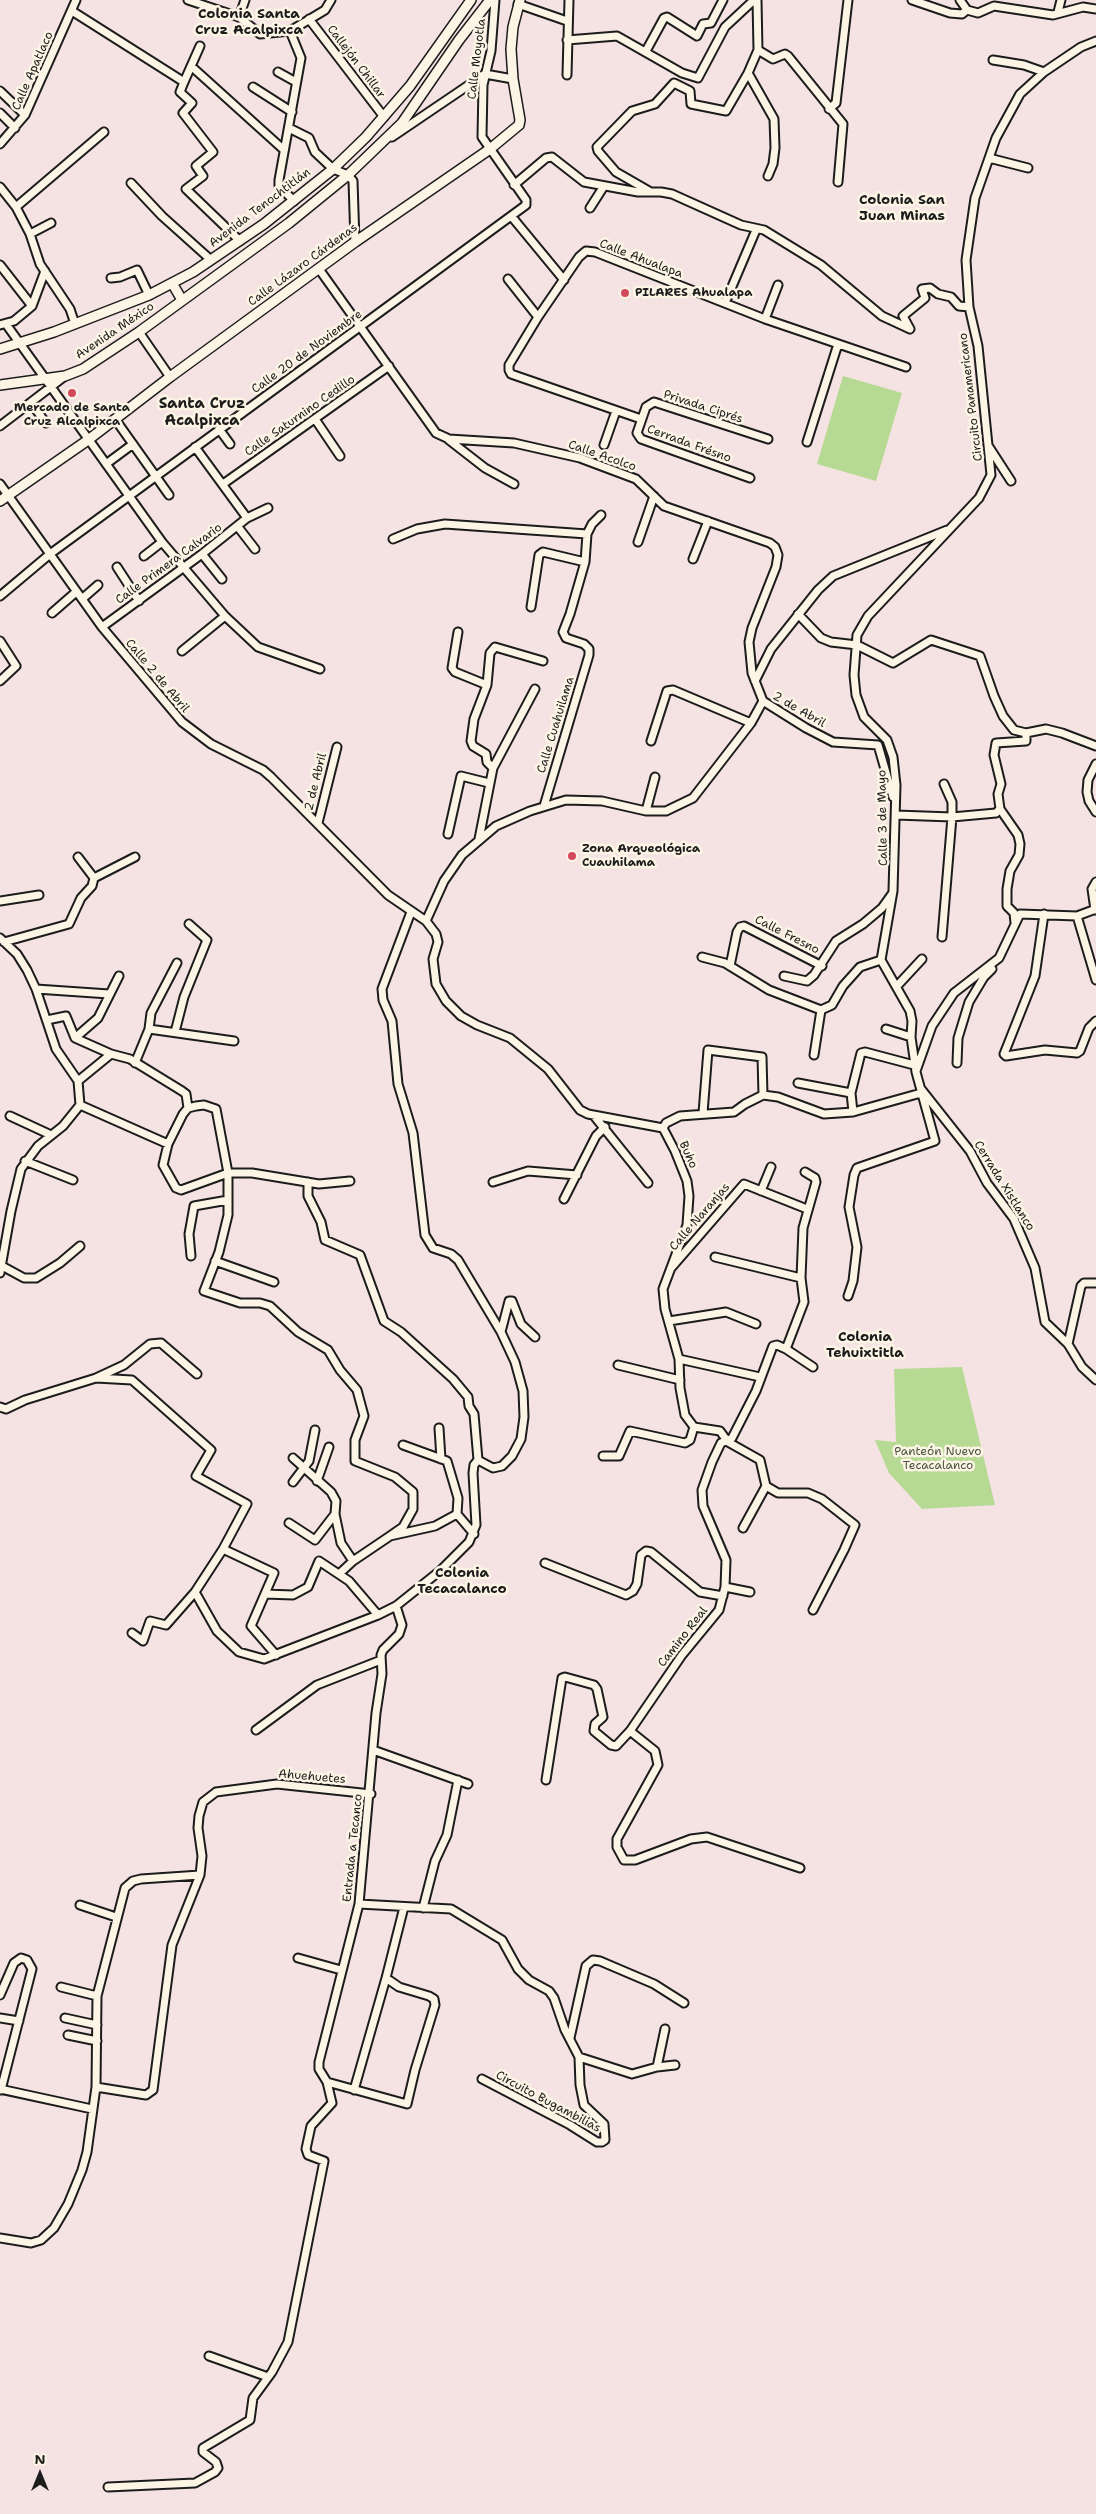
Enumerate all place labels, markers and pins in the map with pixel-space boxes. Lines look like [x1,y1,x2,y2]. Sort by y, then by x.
place label: PILARES Ahualapa [635,286,752,300]
marker: PILARES Ahualapa [619,287,631,299]
marker: Mercado de Santa Cruz Alcalpixca [66,387,78,399]
place label: Mercado de Santa Cruz Alcalpixca [14,401,130,429]
place label: Zona Arqueológica Cuauhilama [582,842,700,870]
marker: Zona Arqueológica Cuauhilama [566,850,578,862]

